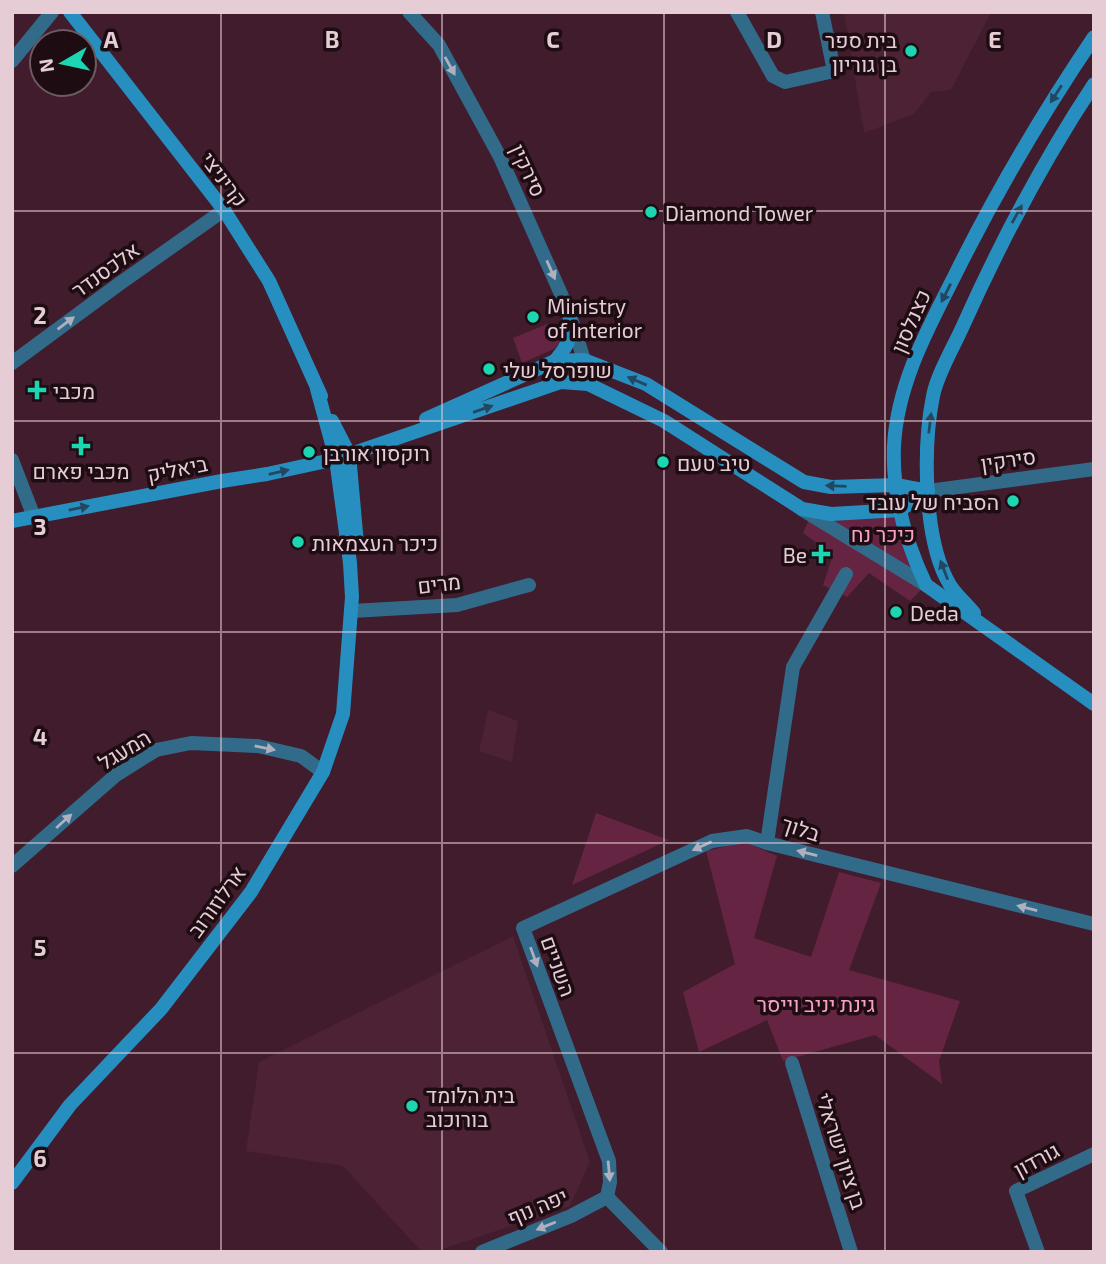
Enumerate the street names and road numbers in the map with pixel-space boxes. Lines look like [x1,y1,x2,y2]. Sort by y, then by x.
street label: סירקין [506,140,552,200]
street label: קריניצי [197,147,253,211]
street label: אלכסנדר [66,236,144,302]
street label: כצנלסון [885,285,935,357]
street label: סירקין [979,443,1037,475]
street label: ביאליק [145,450,209,486]
street label: מרים [416,568,462,598]
street label: המעגל [93,724,155,774]
street label: בלוך [779,810,823,846]
street label: ארלוזורוב [182,861,250,941]
street label: השניים [537,932,581,1000]
street label: בן ציון ישראלי [812,1090,872,1212]
street label: גורדון [1009,1137,1063,1181]
street label: יפה נוף [503,1182,571,1230]

